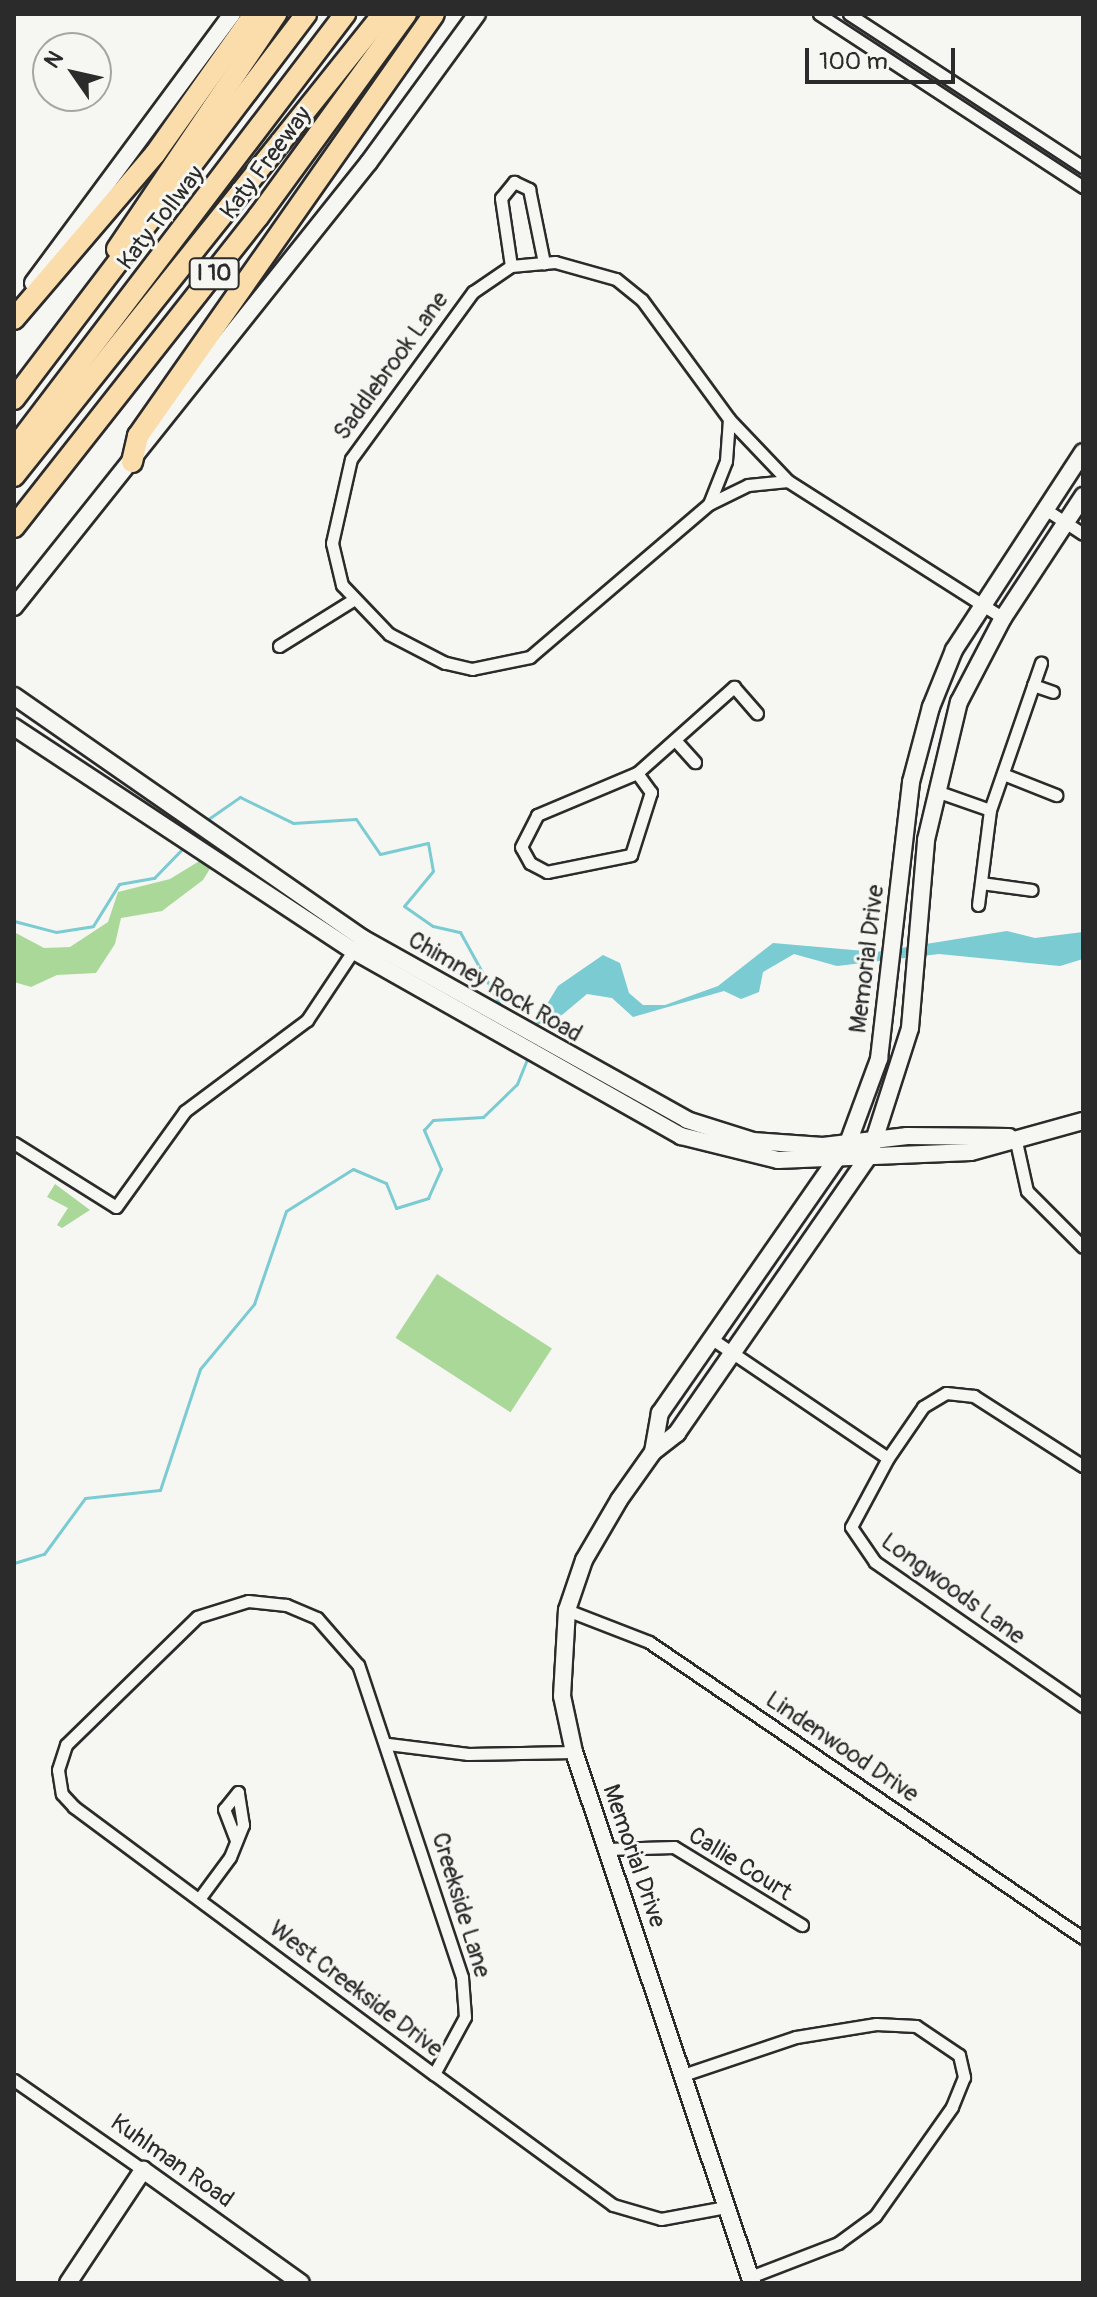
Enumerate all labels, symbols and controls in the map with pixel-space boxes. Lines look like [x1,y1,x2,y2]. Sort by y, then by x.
north arrow [32,32,112,112]
scale bar [809,32,959,82]
text: N [38,46,70,74]
text: 100 m [819,47,888,76]
street label: Katy Freeway [214,101,318,225]
street label: Katy Tollway [111,160,211,276]
road number: I 10 [188,256,240,292]
street label: Saddlebrook Lane [327,286,455,446]
street label: Memorial Drive [844,883,890,1035]
street label: Chimney Rock Road [403,926,587,1048]
street label: Longwoods Lane [875,1527,1031,1651]
street label: Lindenwood Drive [760,1685,924,1809]
street label: Memorial Drive [596,1781,672,1931]
street label: Callie Court [683,1821,797,1907]
street label: Creekside Lane [425,1829,497,1981]
street label: West Creekside Drive [264,1914,448,2064]
street label: Kuhlman Road [105,2108,239,2214]

